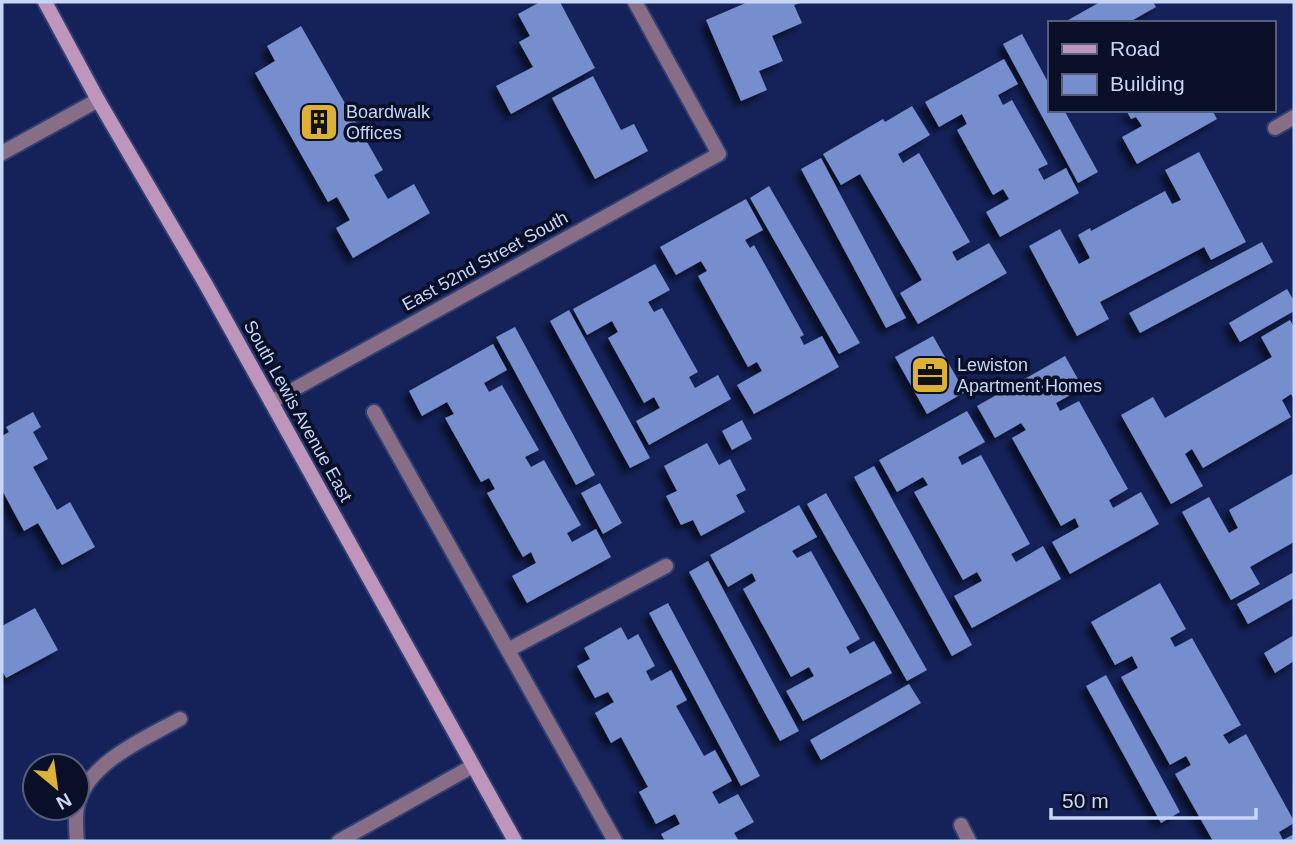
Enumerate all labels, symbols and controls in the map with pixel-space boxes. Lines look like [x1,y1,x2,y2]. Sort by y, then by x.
legend [1048,21,1275,112]
text: Road [1110,37,1160,60]
text: Building [1110,72,1185,95]
building icon: Boardwalk Offices [298,101,340,143]
place label: Boardwalk Offices [346,102,431,143]
street label: East 52nd Street South [399,207,571,315]
street label: South Lewis Avenue East [240,317,356,505]
office icon: Lewiston Apartment Homes [909,354,951,396]
place label: Lewiston Apartment Homes [957,355,1102,396]
north arrow [21,752,91,822]
scale bar [1051,776,1256,820]
text: N [53,789,75,814]
text: 50 m [1062,789,1109,812]

